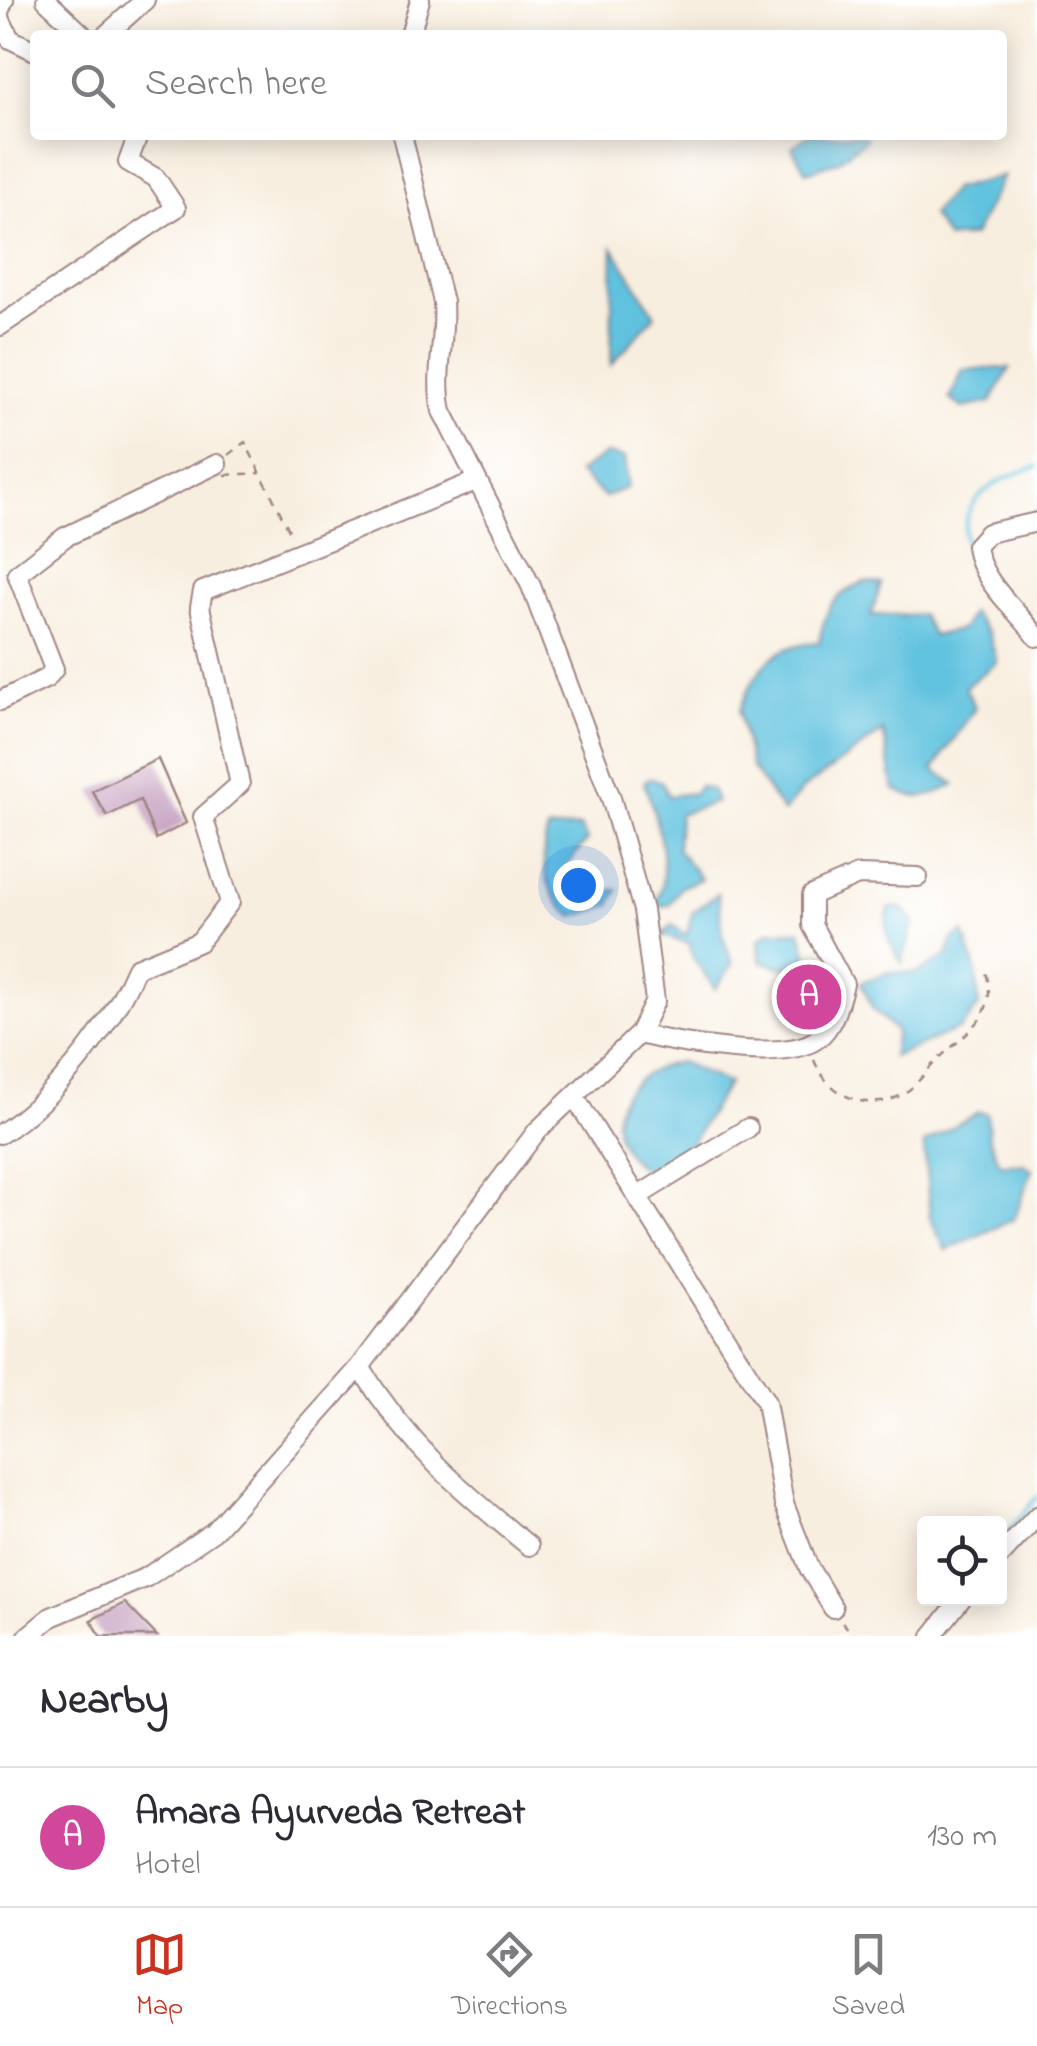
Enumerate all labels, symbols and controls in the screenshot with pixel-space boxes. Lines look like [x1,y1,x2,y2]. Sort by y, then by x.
search box [30,30,1007,140]
text: Search here [145,57,327,113]
icon: search [65,58,120,113]
your location [553,860,604,911]
pin: A [776,960,842,1034]
map controls [917,1516,1007,1606]
button: locate [917,1516,1007,1606]
text: Nearby [40,1671,168,1732]
text: Amara Ayurveda Retreat [135,1786,525,1842]
text: A [63,1814,82,1861]
text: 130 m [927,1814,997,1861]
text: Hotel [135,1842,201,1889]
tab: Map [132,1927,187,2028]
tab: Directions [451,1927,568,2028]
tab: Saved [832,1927,905,2028]

